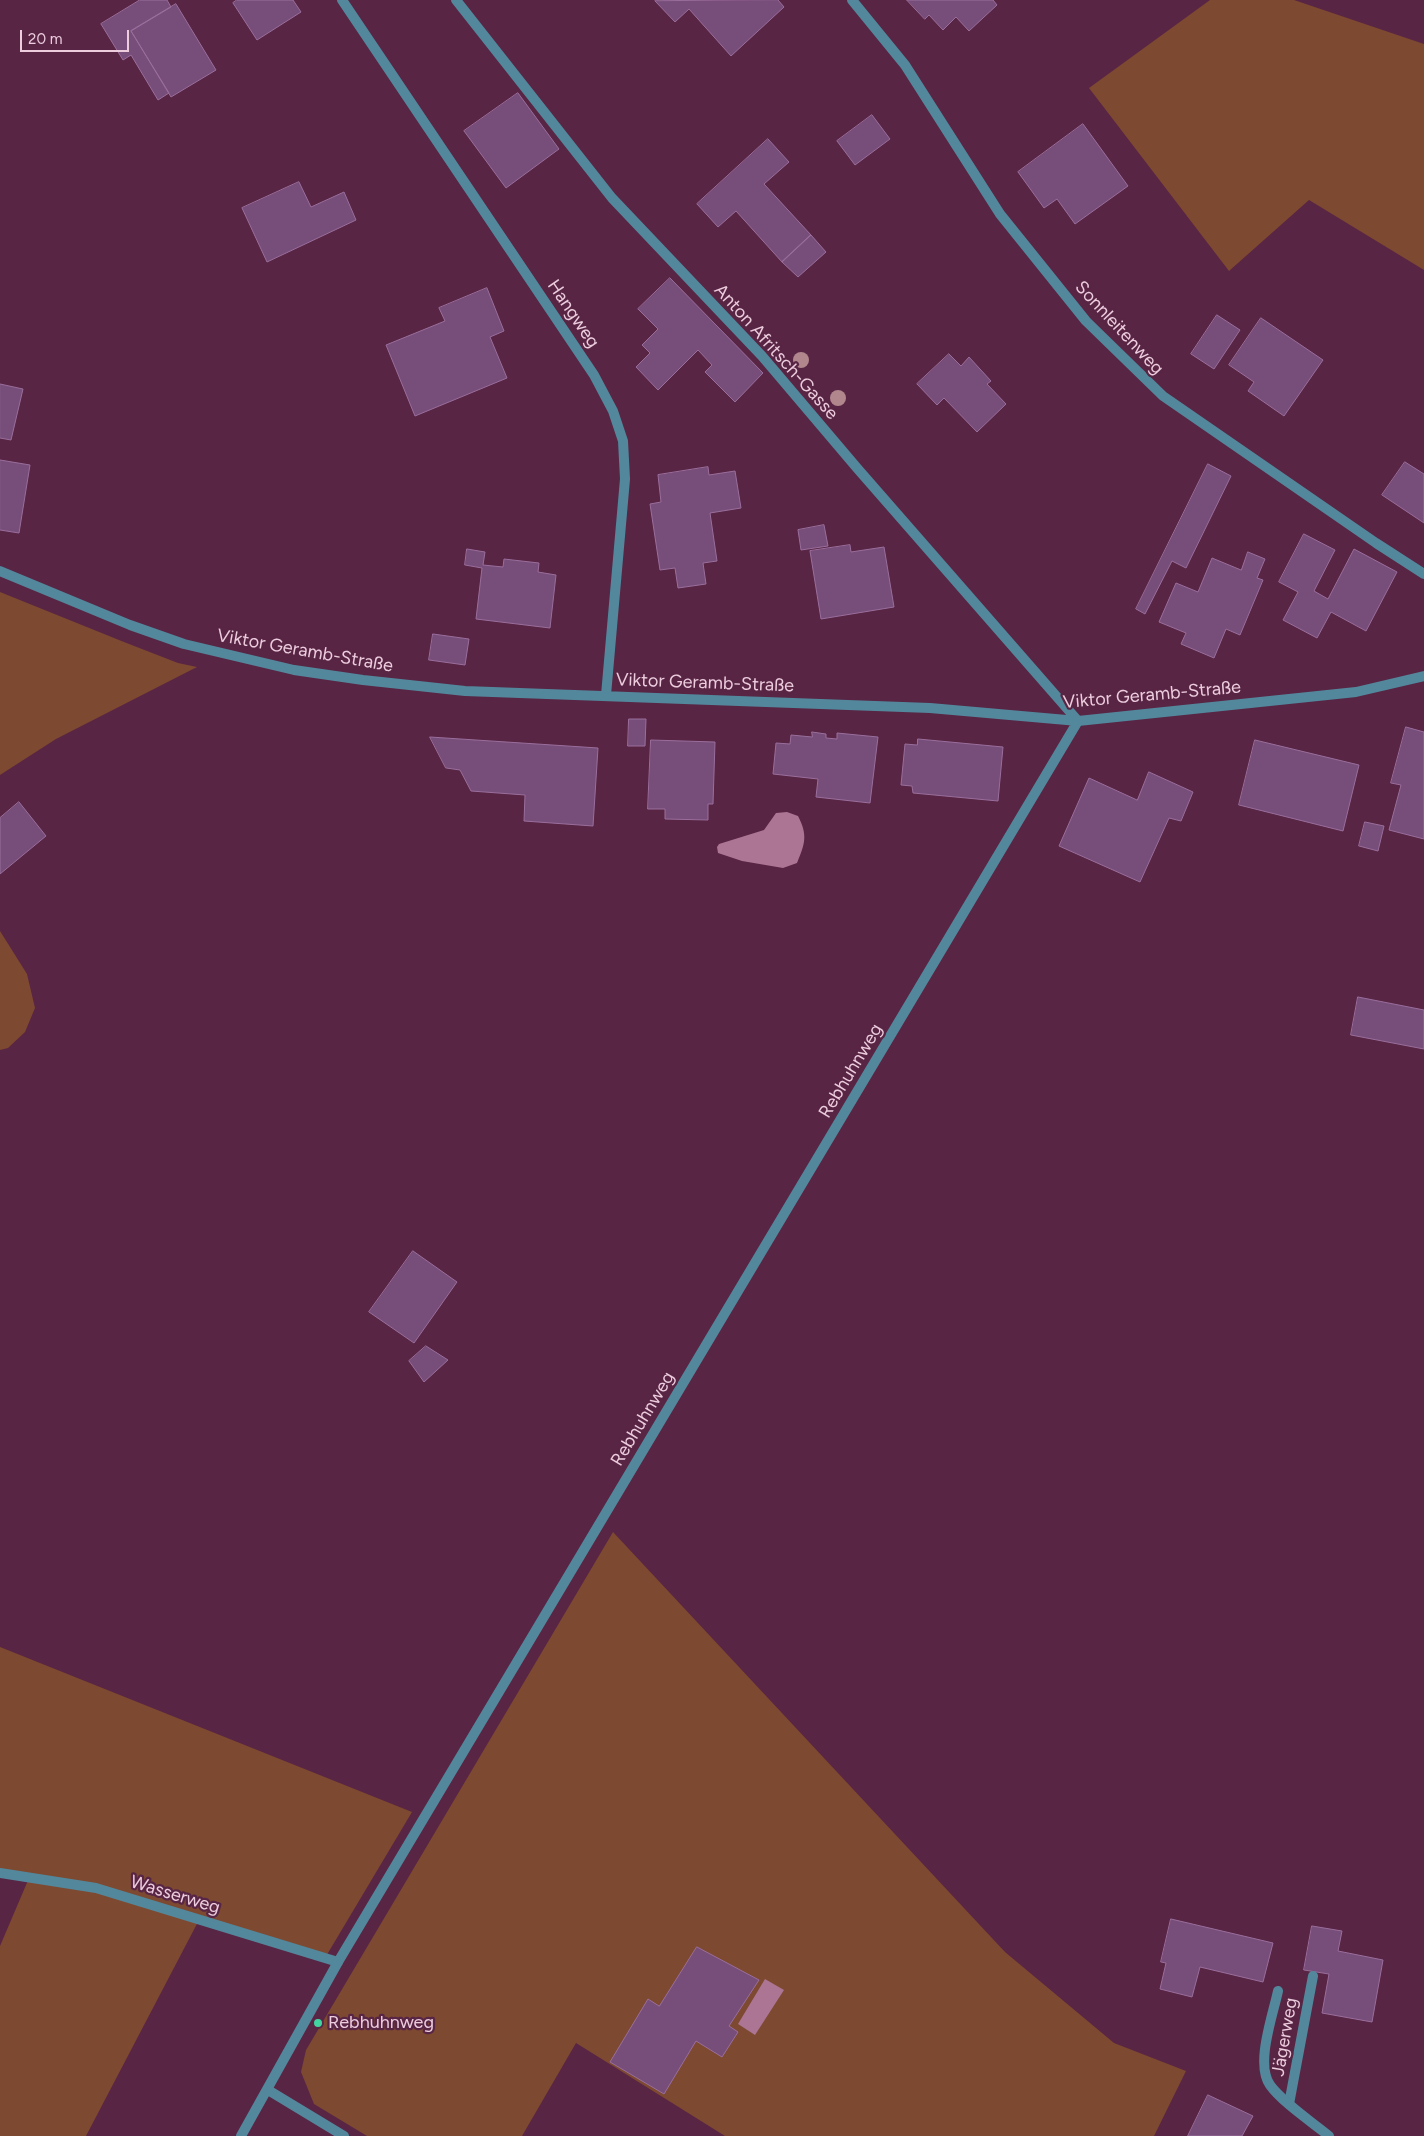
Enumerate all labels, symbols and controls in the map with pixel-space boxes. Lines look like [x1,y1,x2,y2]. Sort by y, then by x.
scale bar [22,20,131,52]
text: 20 m [28,30,62,48]
street label: Hangweg [542,276,604,352]
street label: Sonnleitenweg [1070,277,1168,379]
street label: Anton Afritsch-Gasse [709,280,843,424]
street label: Viktor Geramb-Straße [215,625,395,677]
street label: Viktor Geramb-Straße [616,669,794,697]
street label: Viktor Geramb-Straße [1062,676,1242,714]
street label: Rebhuhnweg [814,1020,888,1122]
street label: Rebhuhnweg [606,1368,680,1470]
street label: Wasserweg [128,1871,222,1919]
street label: Jägerweg [1267,1996,1303,2078]
place label: Rebhuhnweg [328,2012,434,2034]
marker: Rebhuhnweg [312,2017,324,2029]

